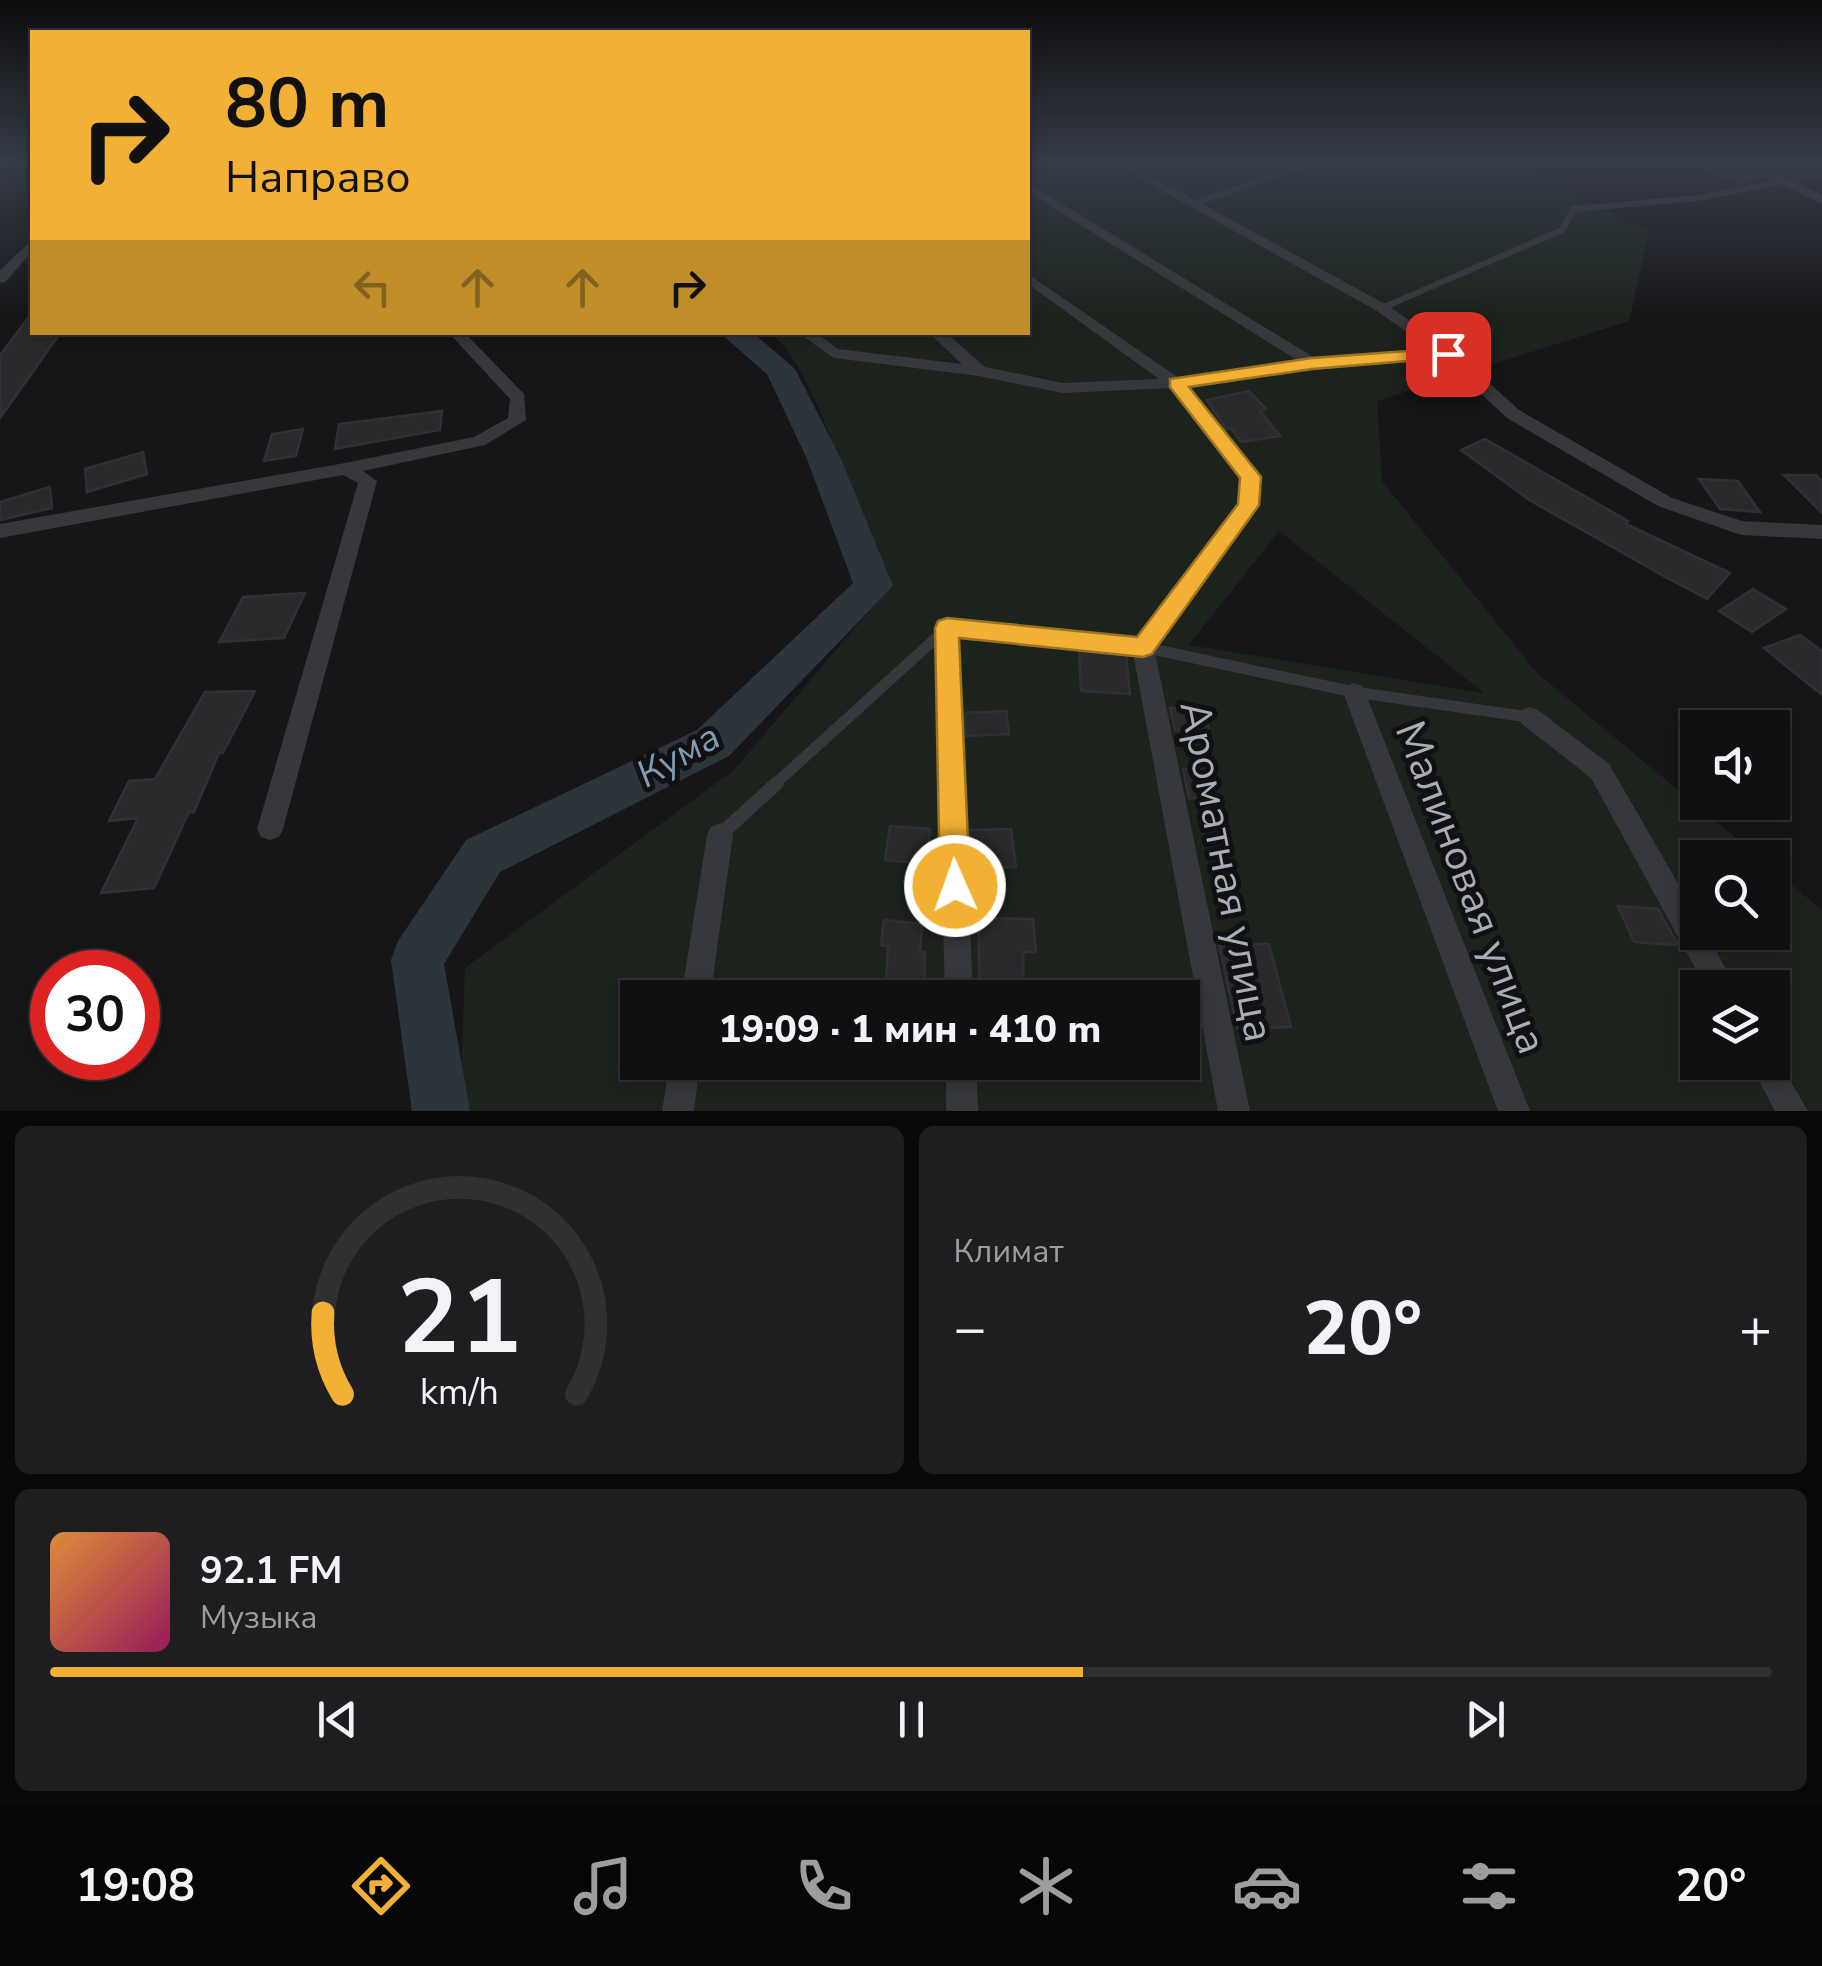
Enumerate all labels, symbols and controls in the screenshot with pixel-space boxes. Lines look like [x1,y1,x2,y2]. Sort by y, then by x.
text: 80 m [225,56,389,152]
icon: right [60,70,190,200]
text: Направо [225,147,411,208]
icon: left [345,260,400,315]
icon: ahead [450,260,505,315]
icon: ahead [555,260,610,315]
icon: right [660,260,715,315]
pin [1406,312,1491,397]
icon: arrive [1421,327,1476,382]
street label: Ароматная улица [1166,696,1288,1047]
map controls [1680,710,1790,1080]
button: sound [1680,710,1790,820]
water label: Кума [627,711,729,800]
street label: Малиновая улица [1381,713,1560,1062]
position arrow [903,834,1007,938]
button: search [1680,840,1790,950]
speed limit sign: 30 [30,950,160,1080]
button: layers [1680,970,1790,1080]
text: 19:09 · 1 мин · 410 m [719,1004,1101,1055]
text: Климат [954,1230,1064,1273]
text: 21 [397,1247,522,1389]
text: 20° [1303,1278,1422,1380]
text: − [954,1291,987,1366]
text: + [1739,1291,1772,1366]
text: km/h [420,1368,499,1417]
text: 92.1 FM [200,1545,342,1596]
text: Музыка [200,1596,317,1639]
icon: previous [310,1692,365,1747]
icon: pause [884,1692,939,1747]
icon: next [1458,1692,1513,1747]
icon: directions [346,1851,416,1921]
icon: music [568,1851,638,1921]
icon: phone [789,1851,859,1921]
icon: climate [1011,1851,1081,1921]
icon: car [1232,1851,1302,1921]
icon: filters [1454,1851,1524,1921]
text: 19:08 [76,1856,195,1917]
text: 20° [1675,1856,1746,1917]

